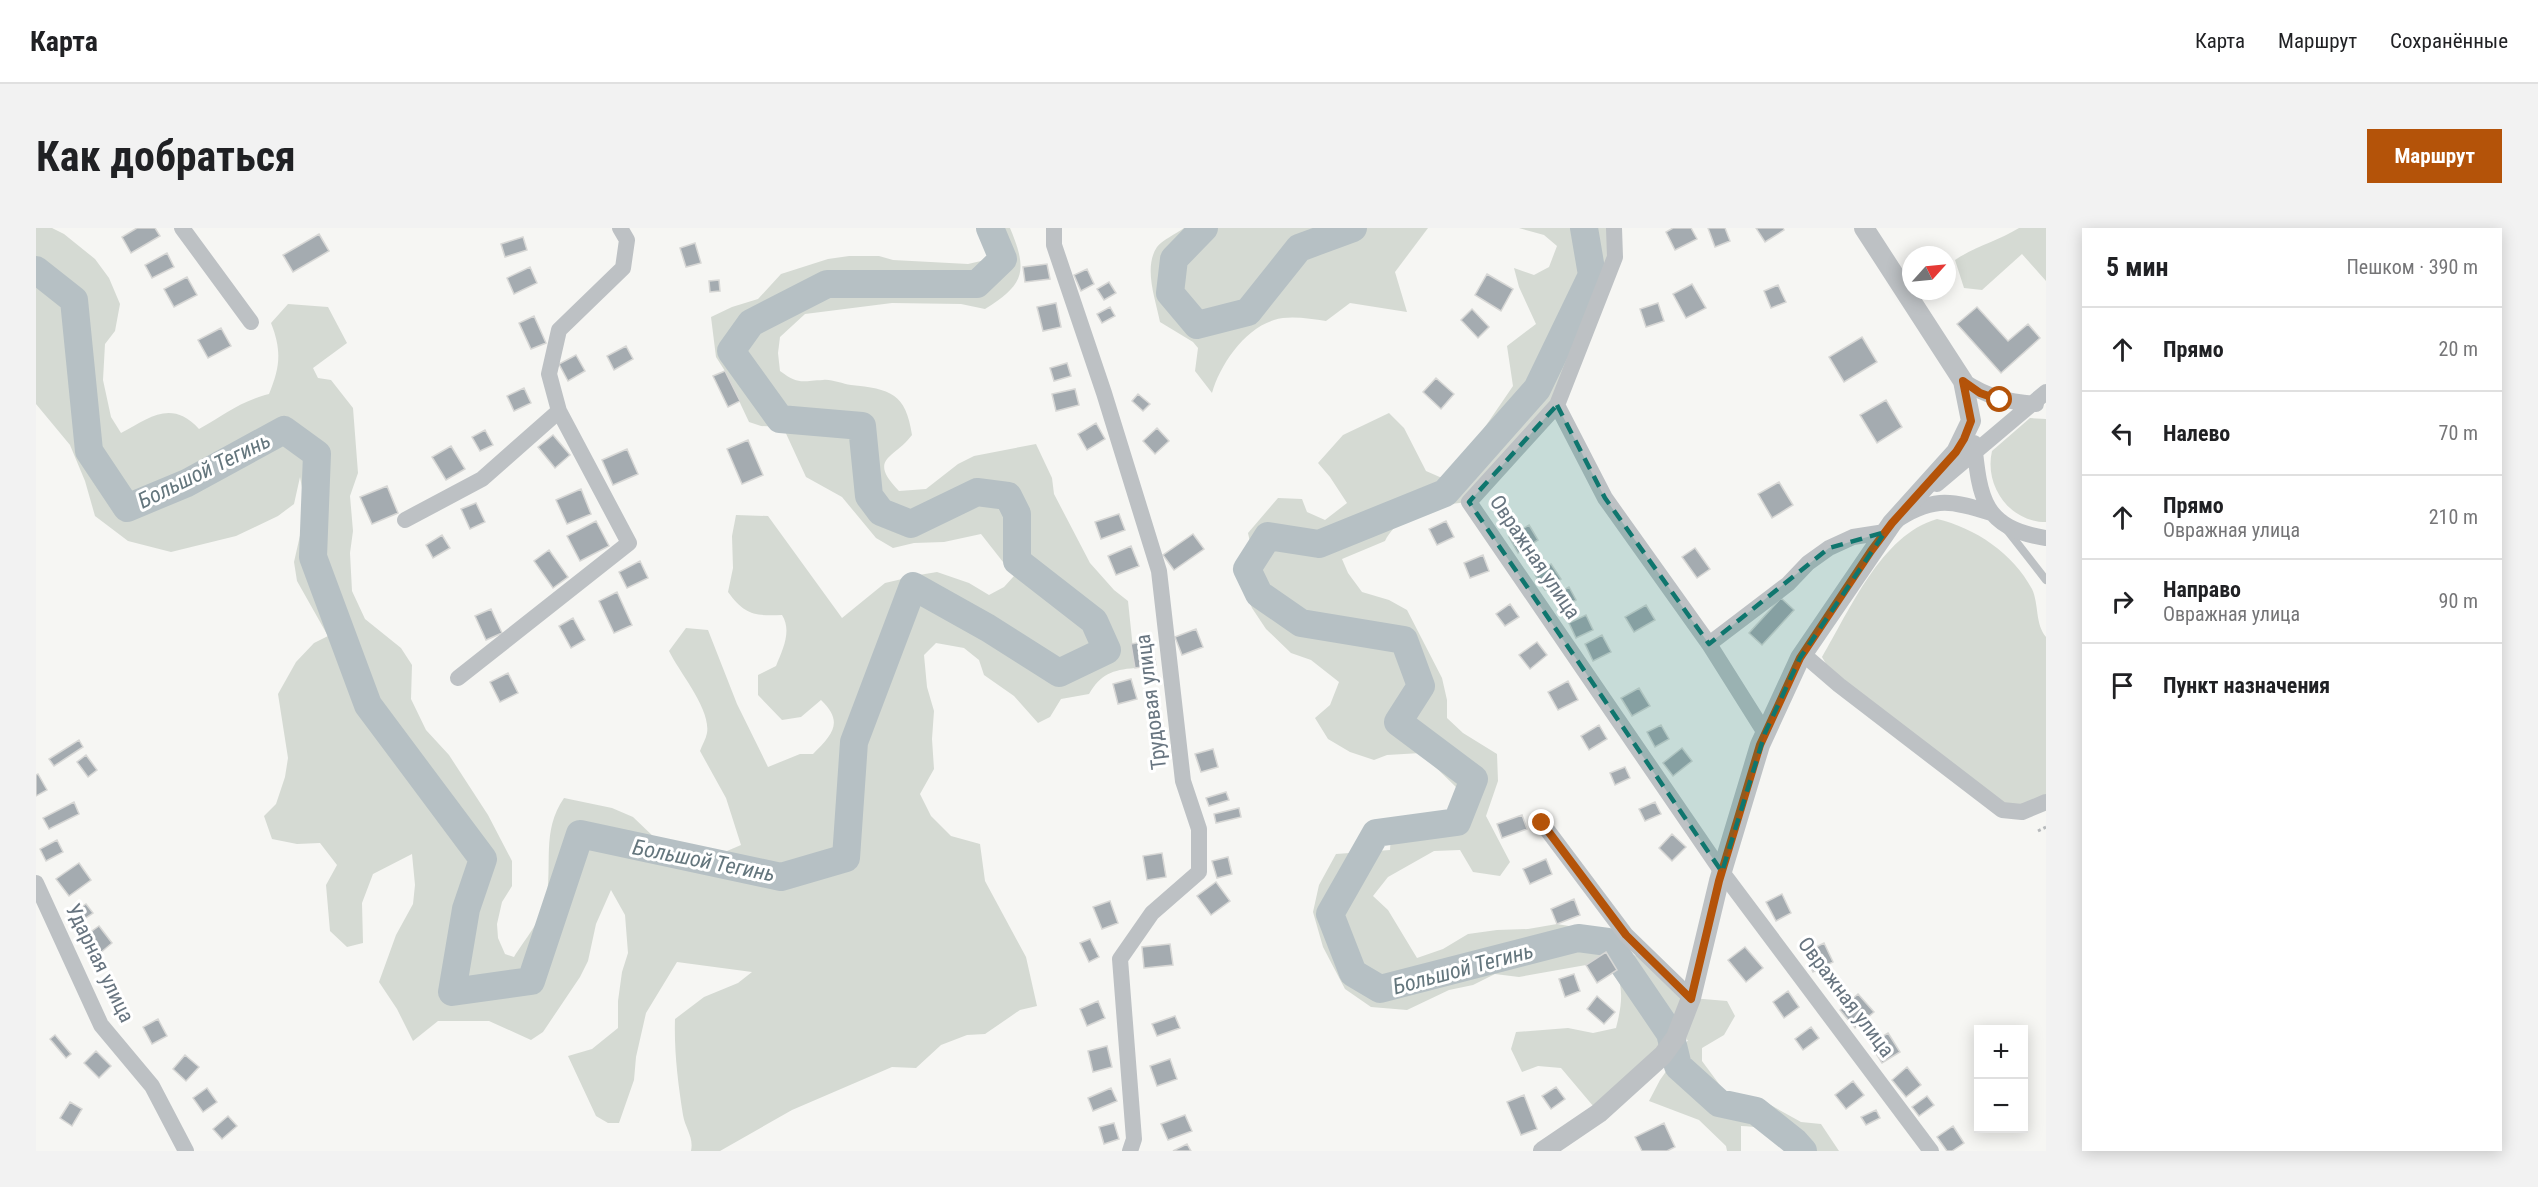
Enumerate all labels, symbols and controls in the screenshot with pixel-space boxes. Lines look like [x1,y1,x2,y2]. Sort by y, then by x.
text: Карта [30,25,98,58]
text: Карта [2195,29,2245,53]
text: Маршрут [2278,29,2357,53]
text: Сохранённые [2390,29,2508,53]
button: Маршрут [2367,129,2502,183]
text: Как добраться [36,132,296,181]
north arrow [1902,246,1956,300]
text: 5 мин [2106,252,2168,282]
text: Пешком · 390 m [2346,255,2478,279]
icon: ahead [2106,333,2139,366]
text: Прямо [2163,337,2224,362]
text: 20 m [2439,337,2478,361]
route start [1986,386,2012,412]
icon: left [2106,417,2139,450]
text: Налево [2163,421,2230,446]
text: 70 m [2439,421,2478,445]
water label: Большой Тегинь [134,428,275,513]
street label: Овражная улица [1485,491,1585,623]
text: Прямо [2163,493,2224,518]
icon: ahead [2106,501,2139,534]
text: 210 m [2429,505,2478,529]
text: Овражная улица [2163,518,2300,542]
text: Направо [2163,577,2241,602]
icon: right [2106,585,2139,618]
text: 90 m [2439,589,2478,613]
text: Овражная улица [2163,602,2300,626]
street label: Трудовая улица [1131,633,1171,771]
icon: arrive [2106,669,2139,702]
text: Пункт назначения [2163,673,2330,698]
route end [1528,809,1554,835]
water label: Большой Тегинь [631,834,777,887]
street label: Ударная улица [61,900,139,1026]
street label: Овражная улица [1793,932,1899,1062]
water label: Большой Тегинь [1390,938,1536,999]
map controls [1974,1025,2028,1133]
button: + [1974,1025,2028,1079]
button: − [1974,1079,2028,1133]

